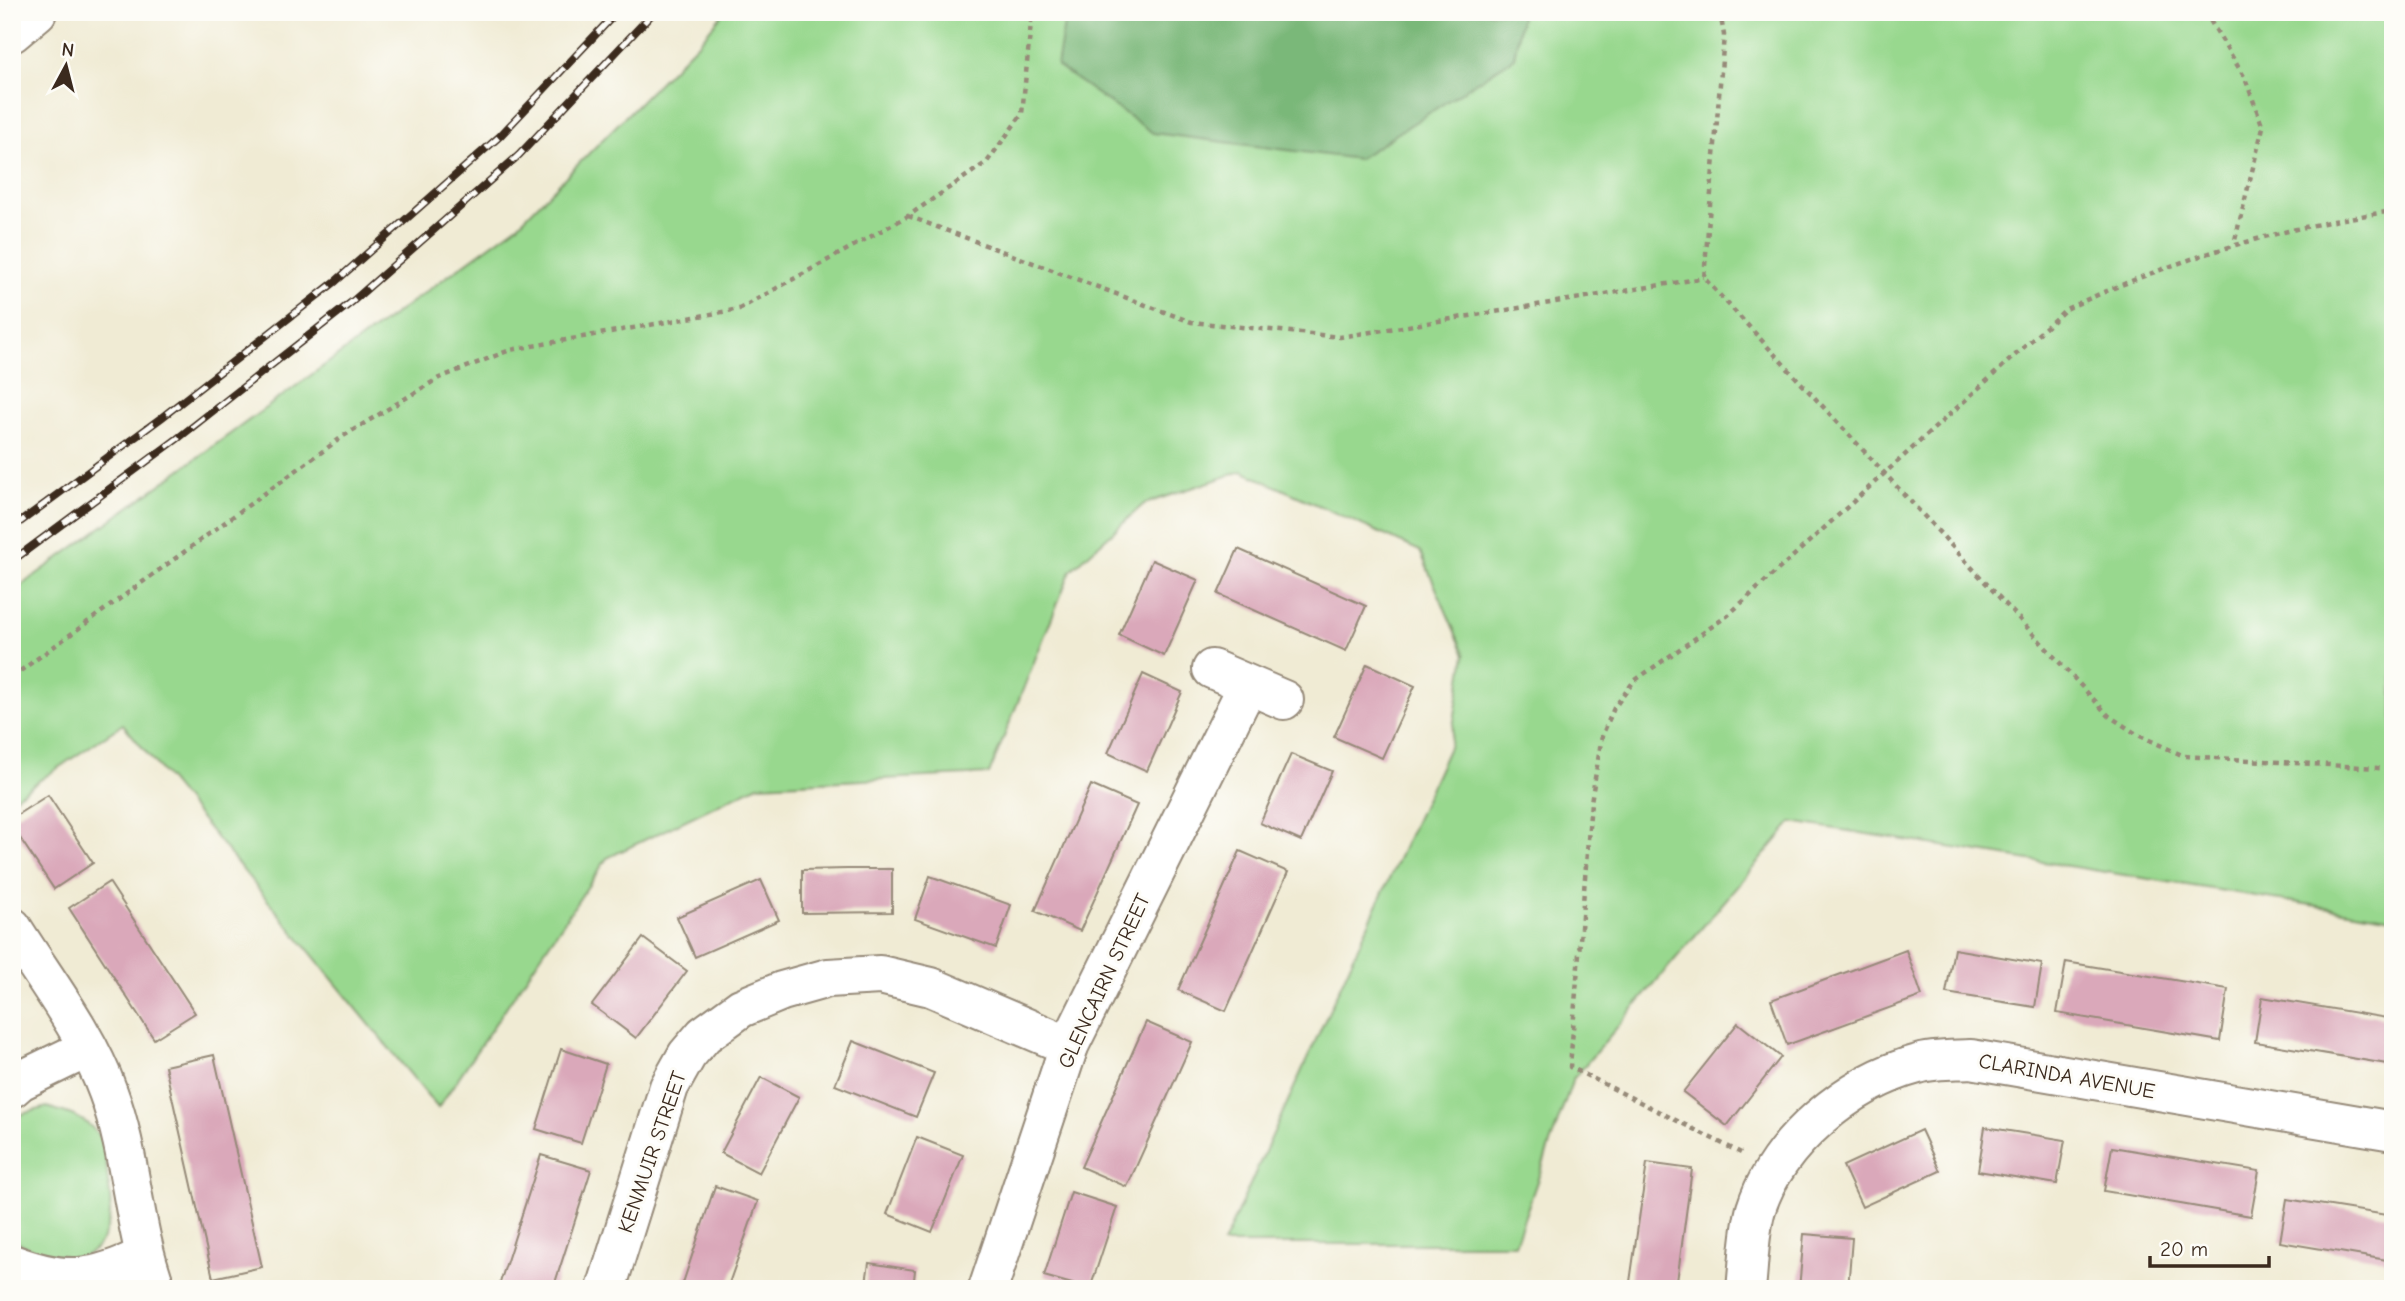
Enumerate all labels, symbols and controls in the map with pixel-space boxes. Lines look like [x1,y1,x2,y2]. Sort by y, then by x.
north arrow [32,32,102,102]
text: N [60,38,75,62]
street label: GLENCAIRN STREET [1053,890,1155,1072]
street label: CLARINDA AVENUE [1977,1049,2157,1103]
street label: KENMUIR STREET [613,1068,691,1236]
scale bar [2150,1224,2268,1268]
text: 20 m [2160,1237,2208,1261]

